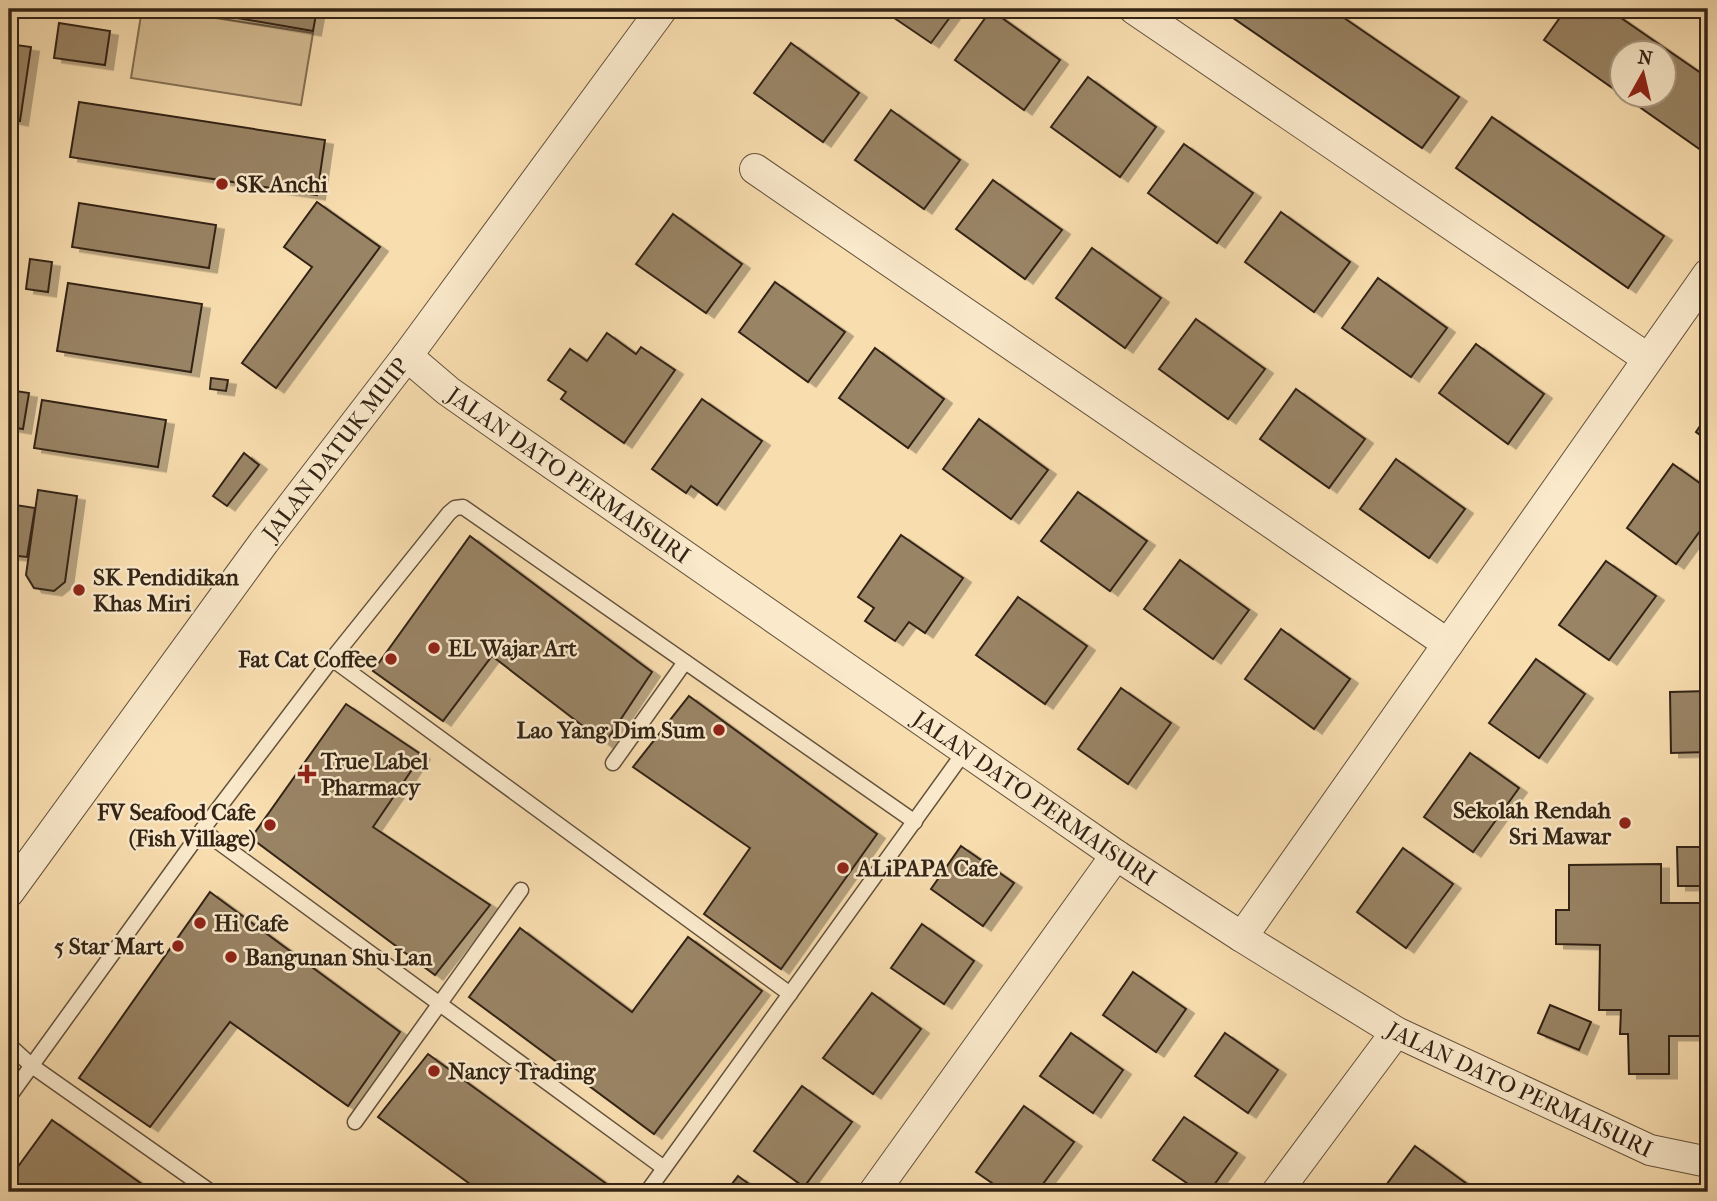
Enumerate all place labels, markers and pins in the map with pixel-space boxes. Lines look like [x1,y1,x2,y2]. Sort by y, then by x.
place label: SK Anchi [236,171,328,198]
marker: SK Anchi [214,176,230,192]
place label: SK Pendidikan Khas Miri [93,564,239,617]
marker: SK Pendidikan Khas Miri [71,582,87,598]
place label: EL Wajar Art [448,635,577,662]
marker: EL Wajar Art [426,640,442,656]
place label: Fat Cat Coffee [237,646,378,673]
marker: Fat Cat Coffee [383,651,399,667]
place label: Lao Yang Dim Sum [516,717,706,744]
marker: Lao Yang Dim Sum [711,722,727,738]
place label: True Label Pharmacy [320,748,429,801]
marker: True Label Pharmacy [299,766,315,782]
place label: Sekolah Rendah Sri Mawar [1453,797,1612,850]
place label: FV Seafood Cafe (Fish Village) [96,799,257,852]
marker: Sekolah Rendah Sri Mawar [1617,815,1633,831]
marker: FV Seafood Cafe (Fish Village) [262,817,278,833]
place label: ALiPAPA Cafe [855,855,999,882]
marker: ALiPAPA Cafe [835,860,851,876]
place label: Hi Cafe [214,910,289,937]
marker: Hi Cafe [192,915,208,931]
place label: 5 Star Mart [54,933,165,960]
marker: 5 Star Mart [170,938,186,954]
place label: Bangunan Shu Lan [245,944,433,971]
marker: Bangunan Shu Lan [223,949,239,965]
place label: Nancy Trading [448,1058,596,1085]
marker: Nancy Trading [426,1063,442,1079]

